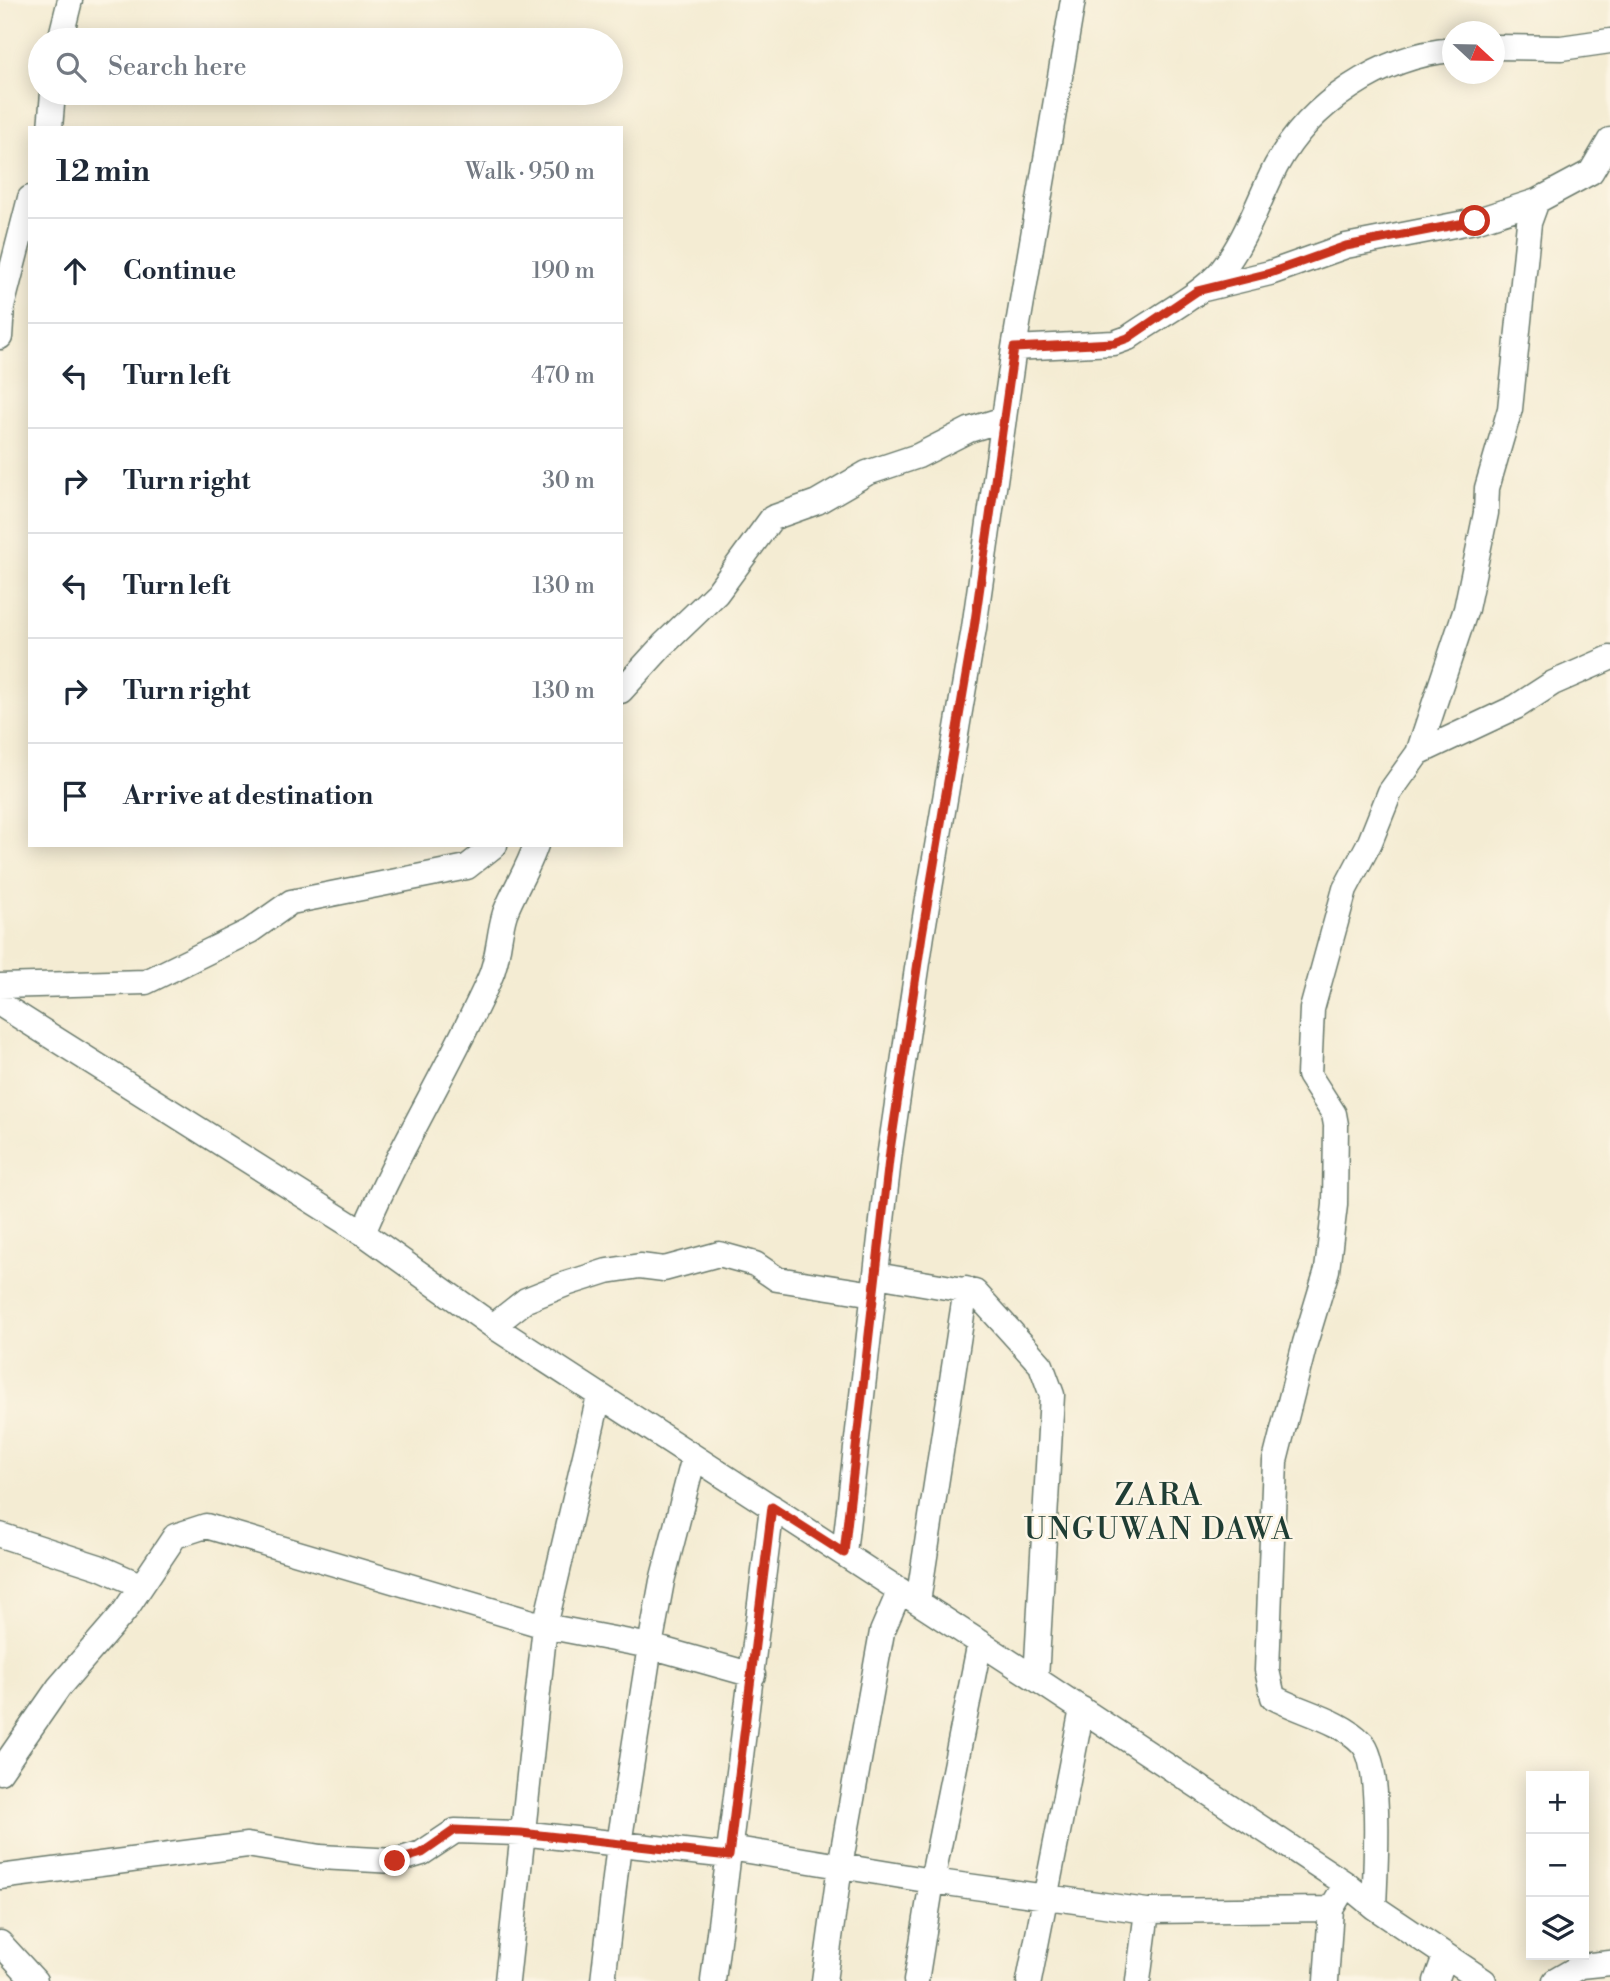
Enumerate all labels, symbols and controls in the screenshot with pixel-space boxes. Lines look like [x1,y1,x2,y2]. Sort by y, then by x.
north arrow [1442,21,1505,84]
search box [28,28,623,105]
icon: search [52,48,90,86]
text: Search here [108,51,247,83]
text: 12 min [56,153,150,191]
text: Walk · 950 m [465,158,595,186]
route start [1459,205,1490,236]
icon: ahead [56,252,94,290]
text: Continue [123,255,236,287]
text: 190 m [532,257,595,285]
icon: left [56,357,94,395]
text: Turn left [123,360,231,392]
text: 470 m [531,362,595,390]
icon: right [56,462,94,500]
text: Turn right [123,465,251,497]
text: 30 m [542,467,595,495]
icon: left [56,567,94,605]
text: Turn left [123,570,231,602]
text: 130 m [532,572,595,600]
icon: right [56,672,94,710]
text: Turn right [123,675,251,707]
text: 130 m [532,677,595,705]
icon: arrive [56,777,94,815]
text: Arrive at destination [123,780,373,812]
district label: ZARA UNGUWAN DAWA [1024,1477,1294,1549]
map controls [1526,1771,1589,1960]
button: + [1526,1771,1589,1834]
button: − [1526,1834,1589,1897]
route end [379,1845,410,1876]
button: layers [1526,1897,1589,1960]

